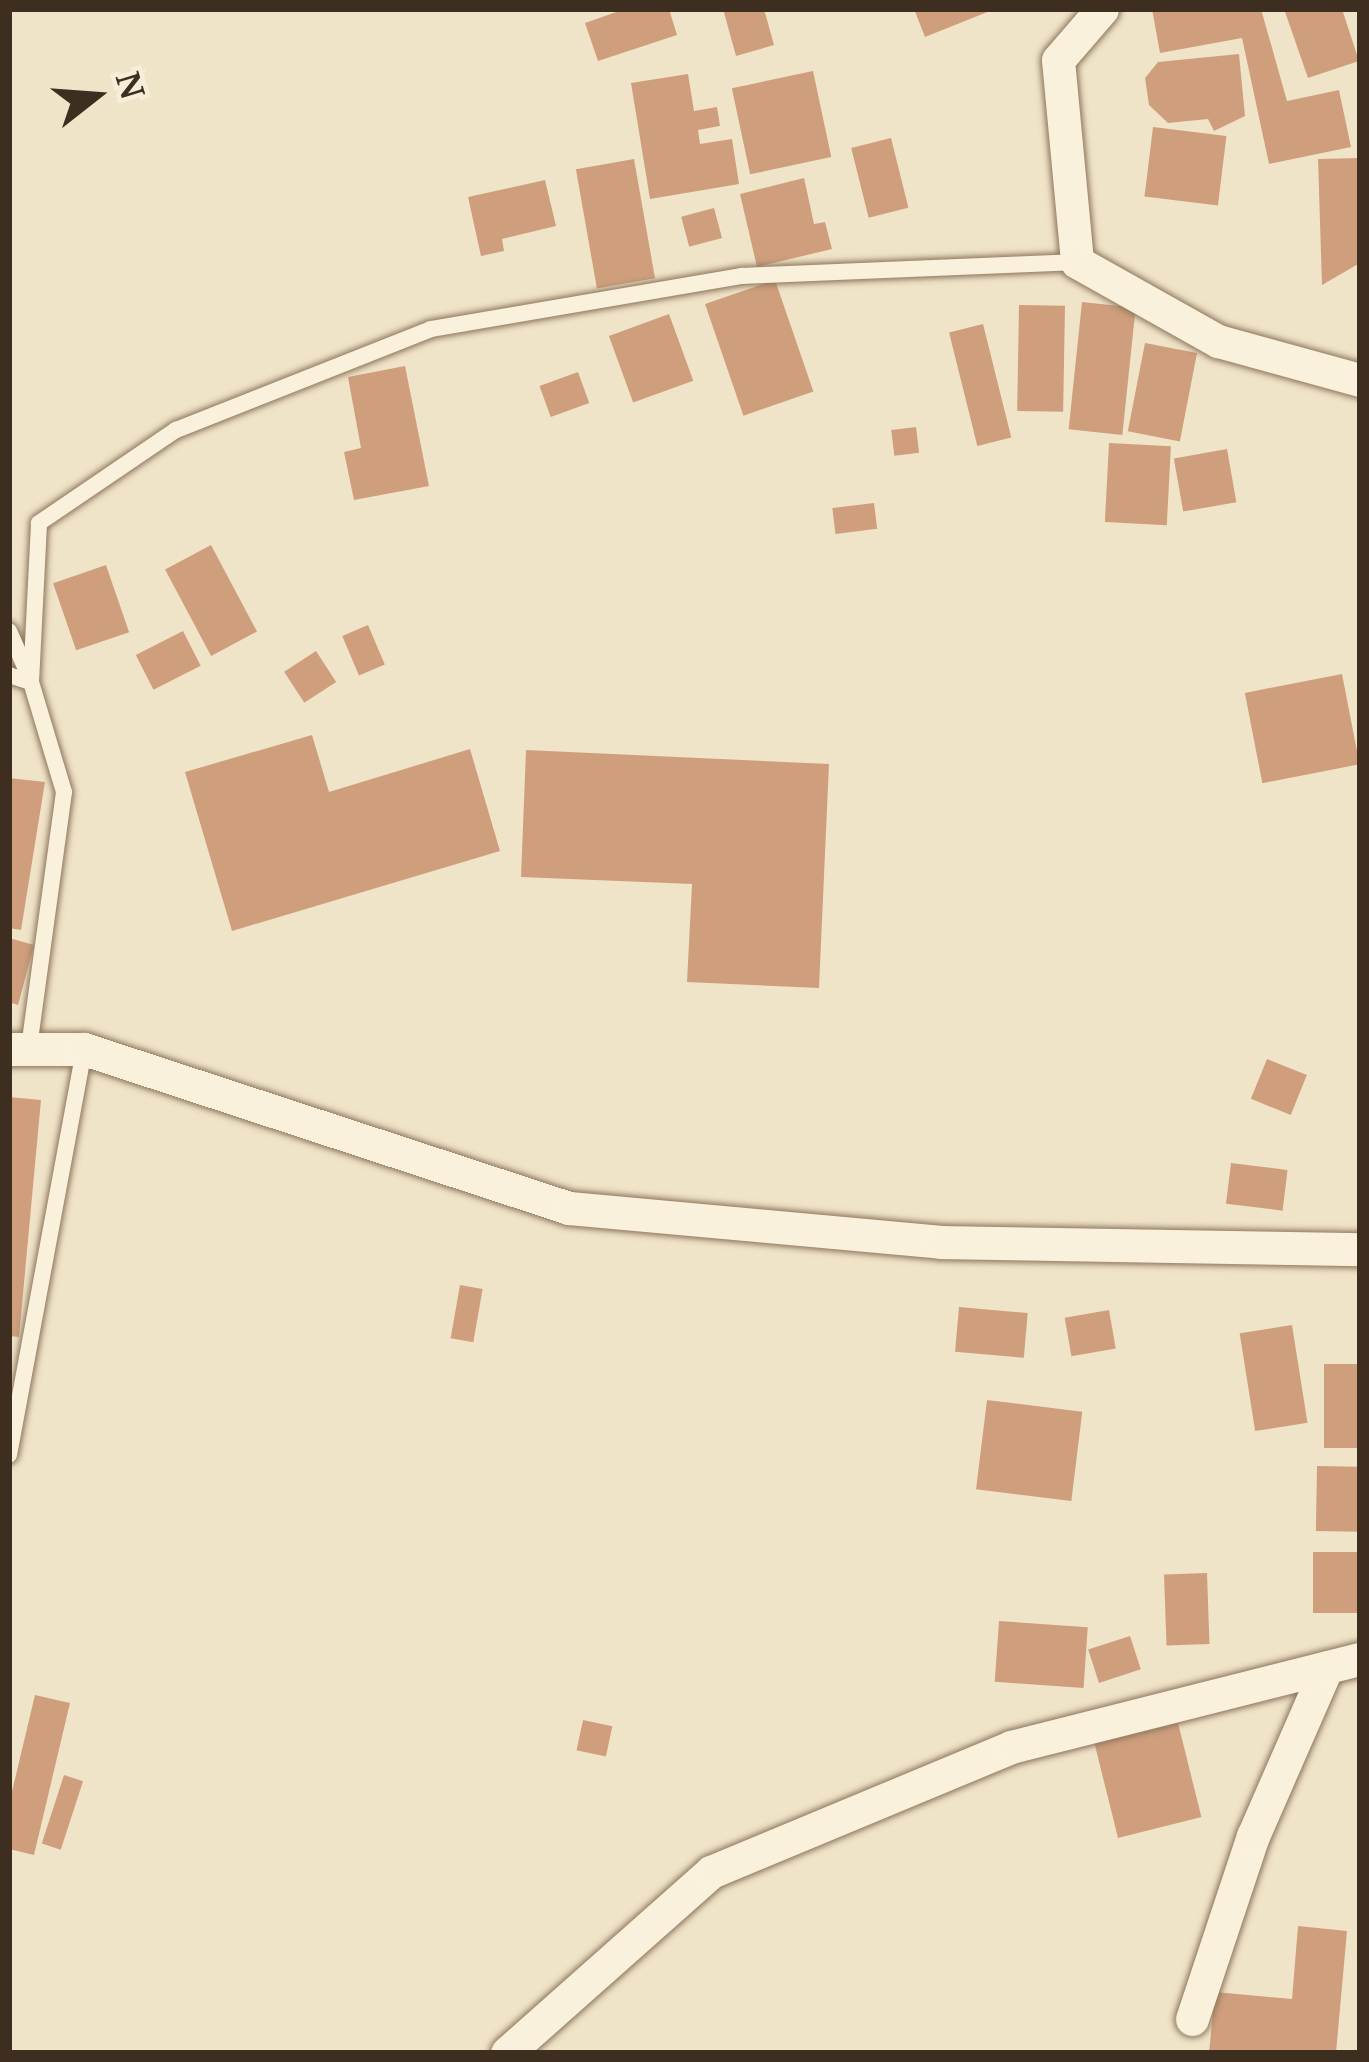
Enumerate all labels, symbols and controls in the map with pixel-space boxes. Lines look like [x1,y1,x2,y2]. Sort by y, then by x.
north arrow [36,36,156,156]
text: N [106,66,156,104]

